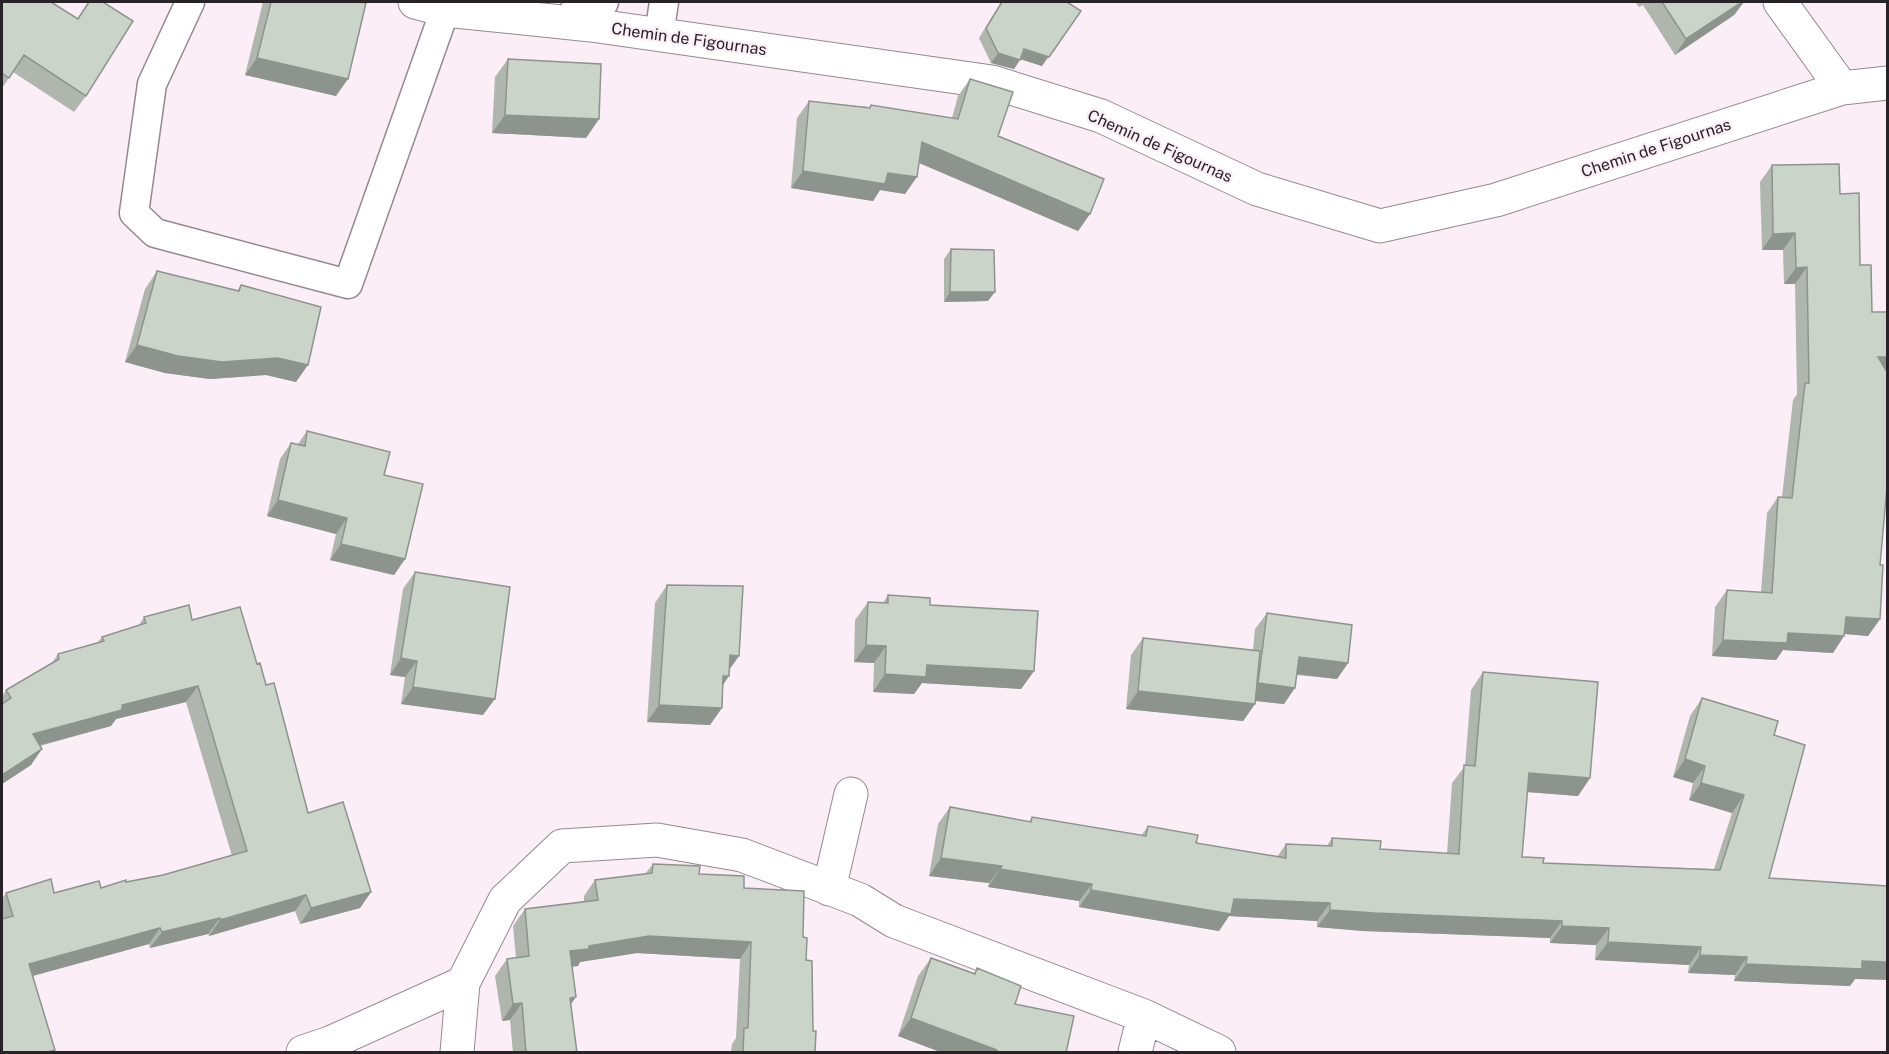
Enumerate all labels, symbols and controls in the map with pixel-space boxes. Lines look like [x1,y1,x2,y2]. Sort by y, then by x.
street label: Chemin de Figournas [610,19,768,59]
street label: Chemin de Figournas [1085,106,1235,186]
street label: Chemin de Figournas [1579,115,1733,181]

